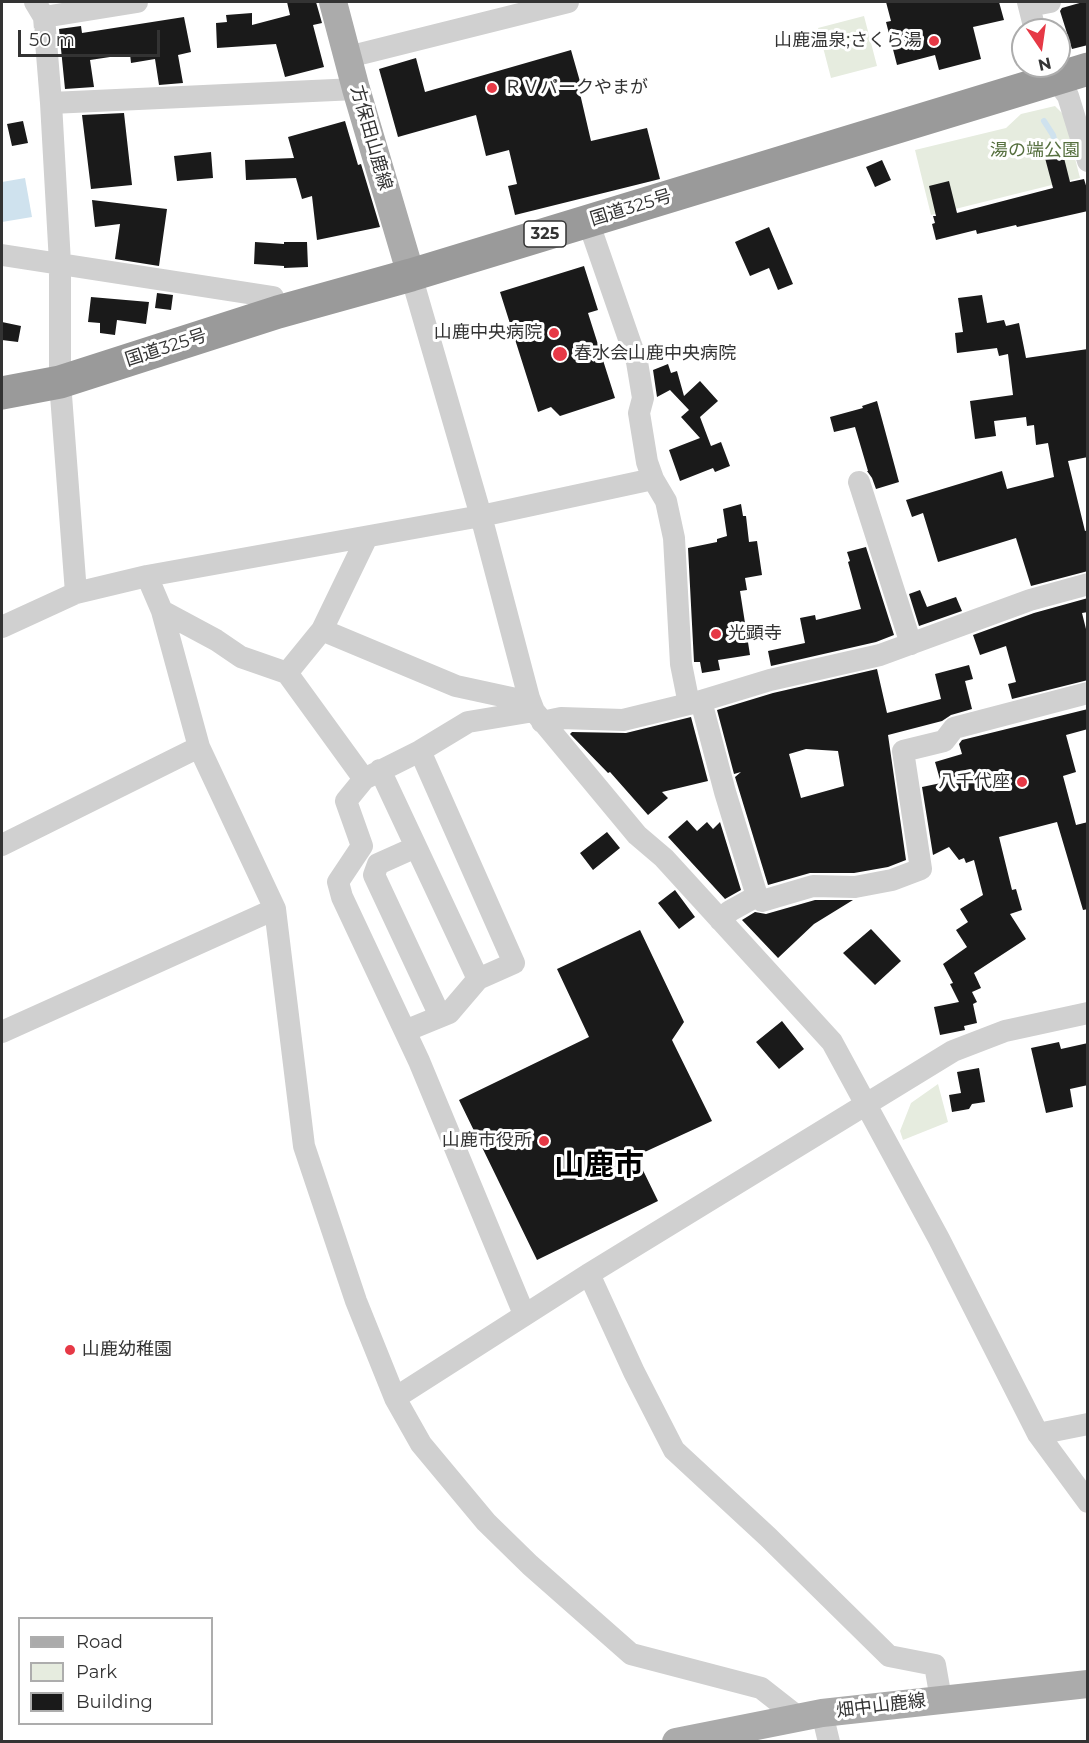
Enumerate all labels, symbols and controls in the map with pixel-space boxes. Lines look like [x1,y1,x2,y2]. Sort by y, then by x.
scale bar [21,18,164,56]
north arrow [1011,18,1071,78]
text: 50 m [29,29,75,51]
place label: 山鹿温泉;さくら湯 [774,30,922,52]
marker: 山鹿温泉;さくら湯 [927,34,941,48]
text: N [1036,53,1053,75]
place label: ＲＶパークやまが [504,77,648,99]
marker: ＲＶパークやまが [485,81,499,95]
street label: 方保田山鹿線 [346,83,396,193]
park label: 湯の端公園 [990,140,1080,162]
street label: 国道325号 [587,185,675,231]
road number: 325 [524,221,566,247]
place label: 山鹿中央病院 [434,322,542,344]
street label: 国道325号 [122,325,210,371]
marker: 山鹿中央病院 [547,326,561,340]
place label: 春水会山鹿中央病院 [574,343,736,365]
marker: 春水会山鹿中央病院 [551,345,569,363]
place label: 光顕寺 [728,623,782,645]
marker: 光顕寺 [709,627,723,641]
place label: 八千代座 [938,771,1010,793]
marker: 八千代座 [1015,775,1029,789]
place label: 山鹿市役所 [442,1130,532,1152]
marker: 山鹿市役所 [537,1134,551,1148]
district label: 山鹿市 [554,1148,644,1184]
place label: 山鹿幼稚園 [82,1339,172,1361]
marker: 山鹿幼稚園 [63,1343,77,1357]
legend [18,1617,213,1725]
text: Road [76,1631,123,1653]
text: Park [76,1661,117,1683]
street label: 畑中山鹿線 [835,1690,927,1722]
text: Building [76,1691,153,1713]

